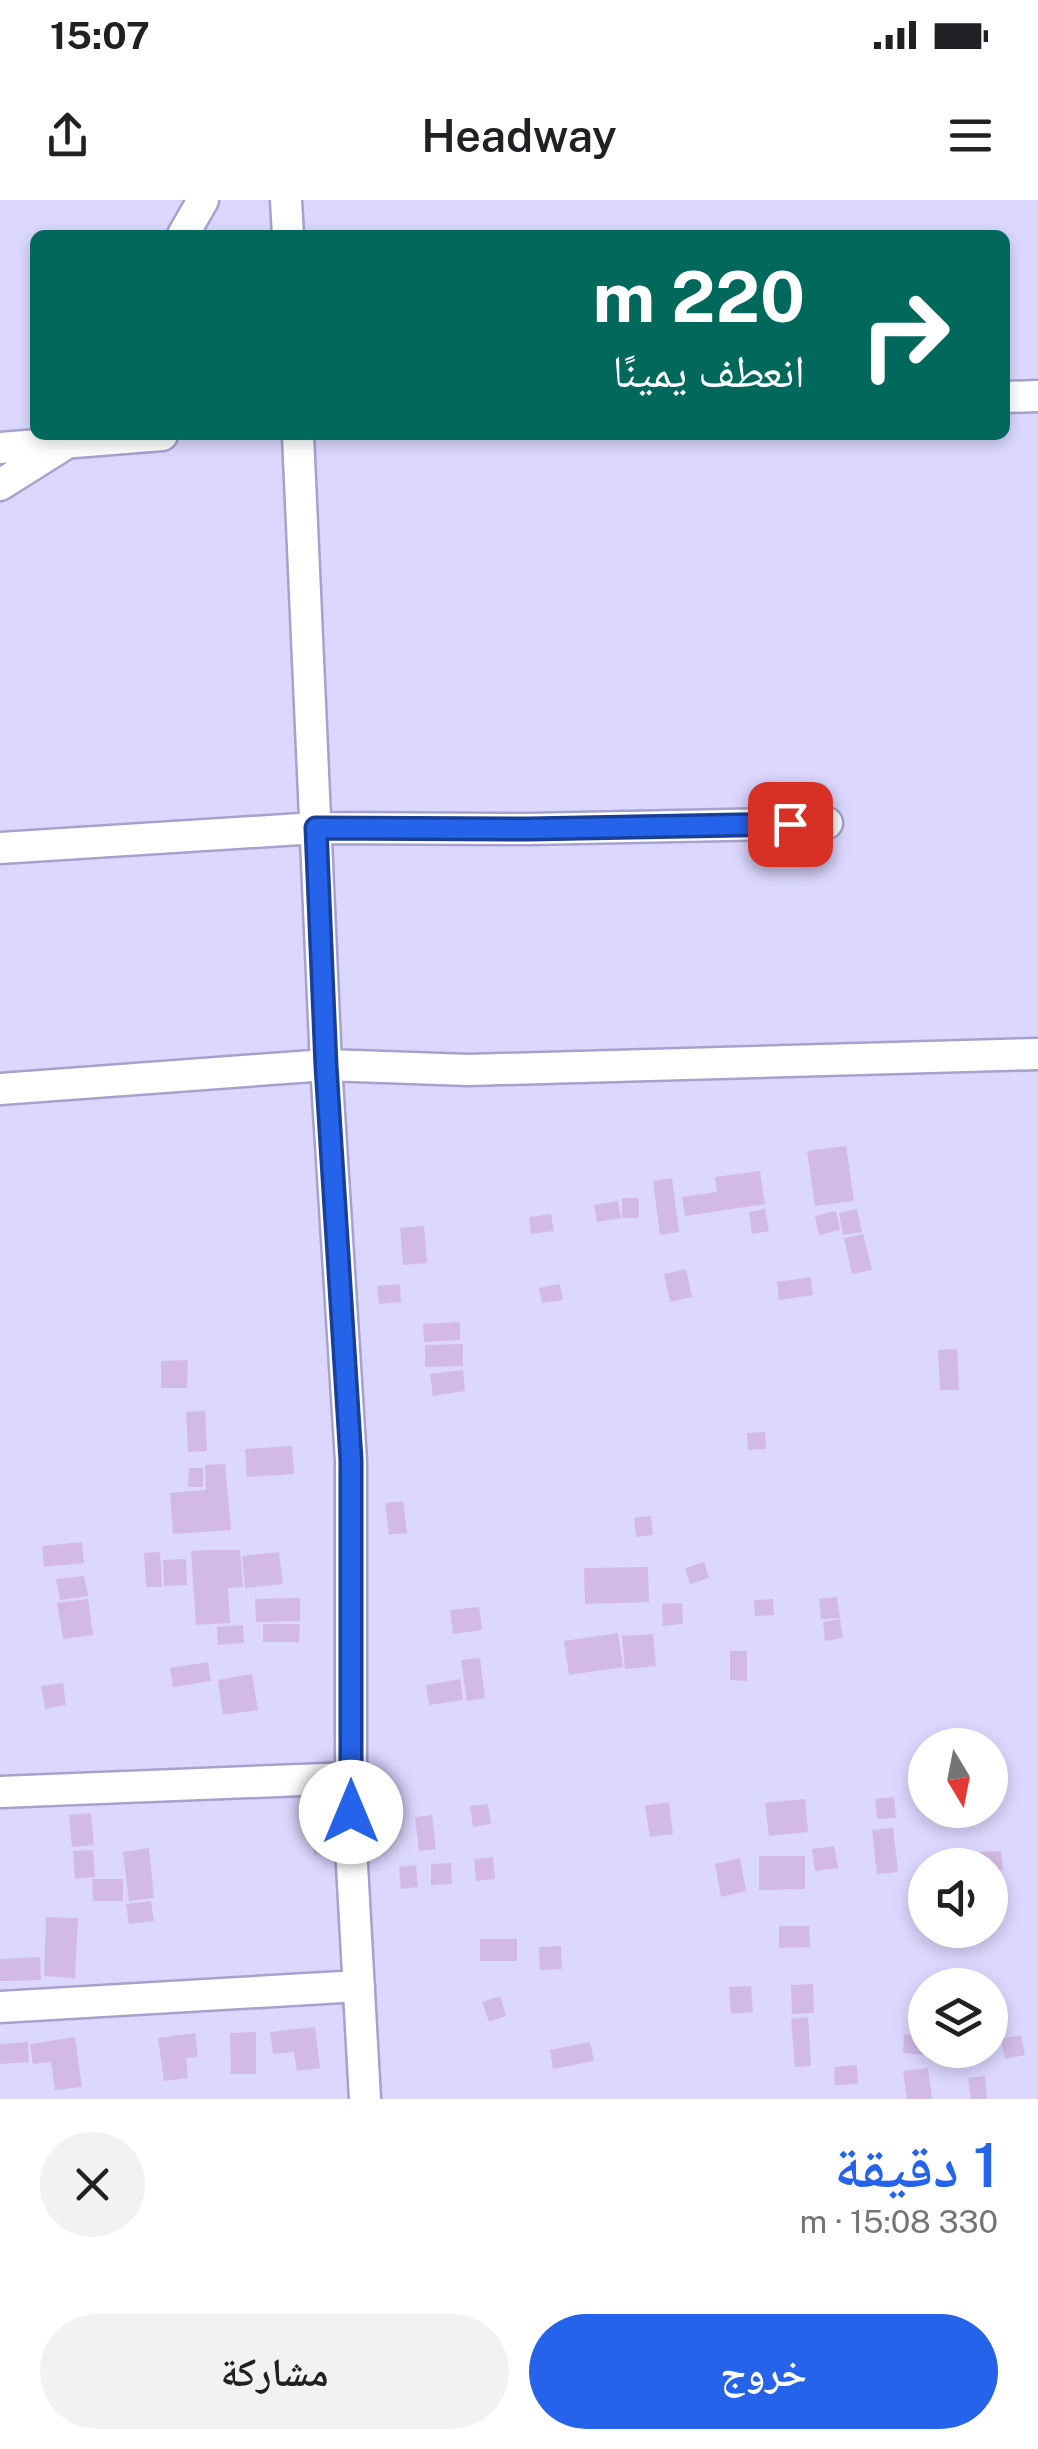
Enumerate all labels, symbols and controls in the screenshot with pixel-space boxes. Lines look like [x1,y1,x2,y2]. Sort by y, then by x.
text: 15:07 [50,13,150,58]
icon: share [40,108,95,163]
icon: menu [943,108,998,163]
text: Headway [421,109,617,162]
text: 220 m [593,255,805,338]
icon: right [840,270,970,400]
text: انعطف يمينًا [613,344,805,397]
pin [748,782,833,867]
icon: arrive [763,797,818,852]
north arrow [908,1728,1008,1828]
map controls [908,1728,1008,2068]
position arrow [299,1760,403,1864]
button: sound [908,1848,1008,1948]
button: layers [908,1968,1008,2068]
text: 1 دقيقة [834,2130,998,2201]
button: close [40,2132,145,2237]
text: 330 m · 15:08 [800,2203,998,2240]
button: مشاركة [40,2314,509,2429]
button: خروج [529,2314,998,2429]

